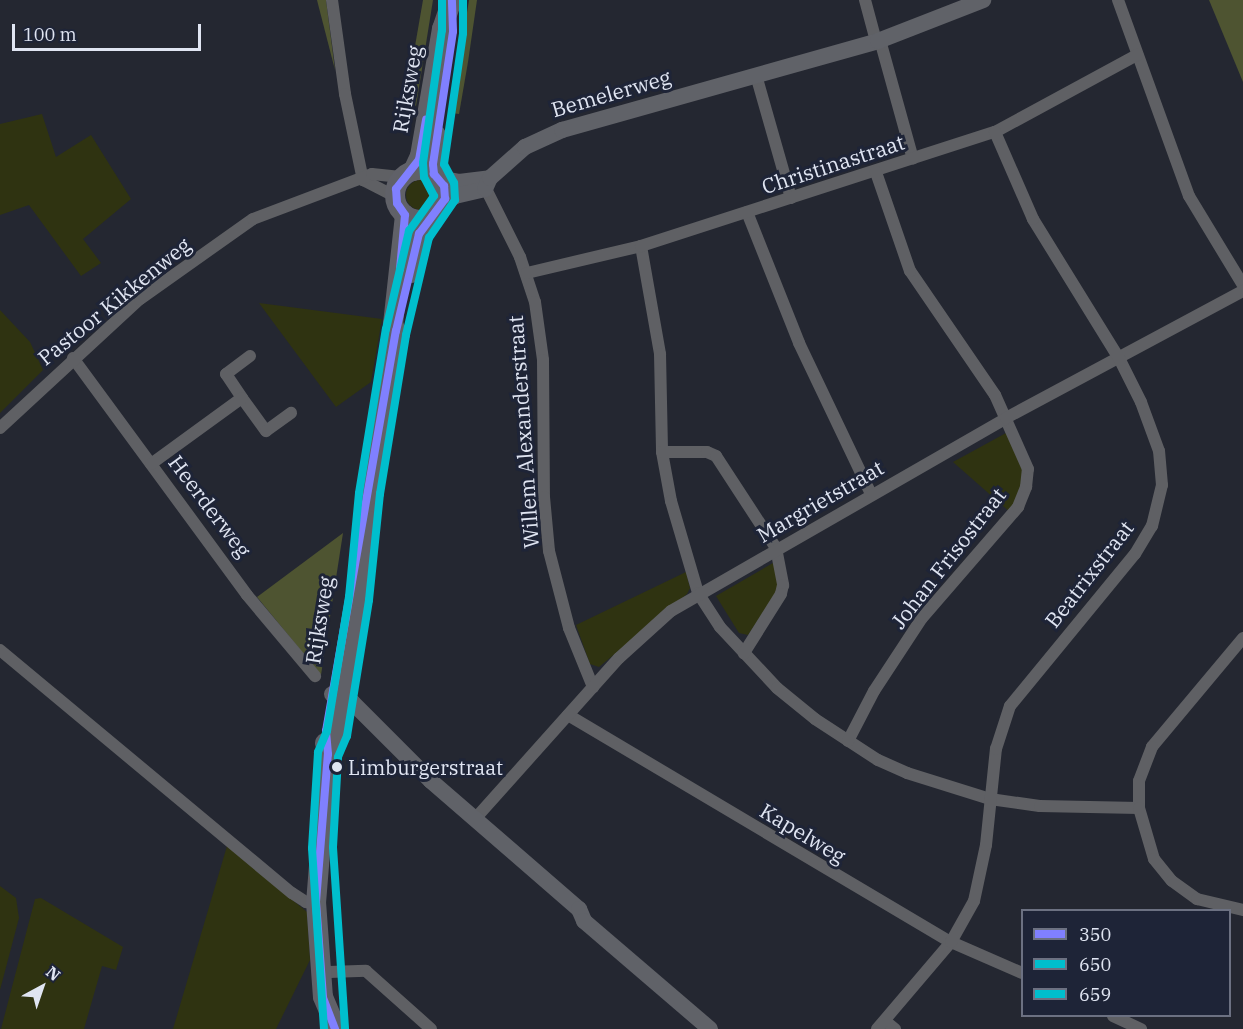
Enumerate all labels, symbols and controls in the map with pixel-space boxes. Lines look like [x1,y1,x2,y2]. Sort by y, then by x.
scale bar [15,12,204,50]
text: 100 m [23,23,77,46]
street label: Rijksweg [387,43,427,135]
street label: Bemelerweg [548,64,674,122]
street label: Christinastraat [758,129,908,199]
street label: Pastoor Kikkenweg [33,232,195,370]
street label: Willem Alexanderstraat [502,314,544,550]
street label: Heerderweg [163,450,257,562]
street label: Margrietstraat [752,455,888,547]
street label: Johan Frisostraat [885,483,1011,633]
street label: Beatrixstraat [1039,516,1139,632]
street label: Rijksweg [300,574,338,666]
place label: Limburgerstraat [348,755,503,779]
marker: Limburgerstraat [331,761,343,773]
street label: Kapelweg [756,798,850,868]
legend [1021,909,1231,1017]
text: 350 [1079,923,1111,946]
text: 650 [1079,953,1111,976]
north arrow [12,957,72,1017]
text: N [42,961,65,985]
text: 659 [1079,983,1111,1006]

